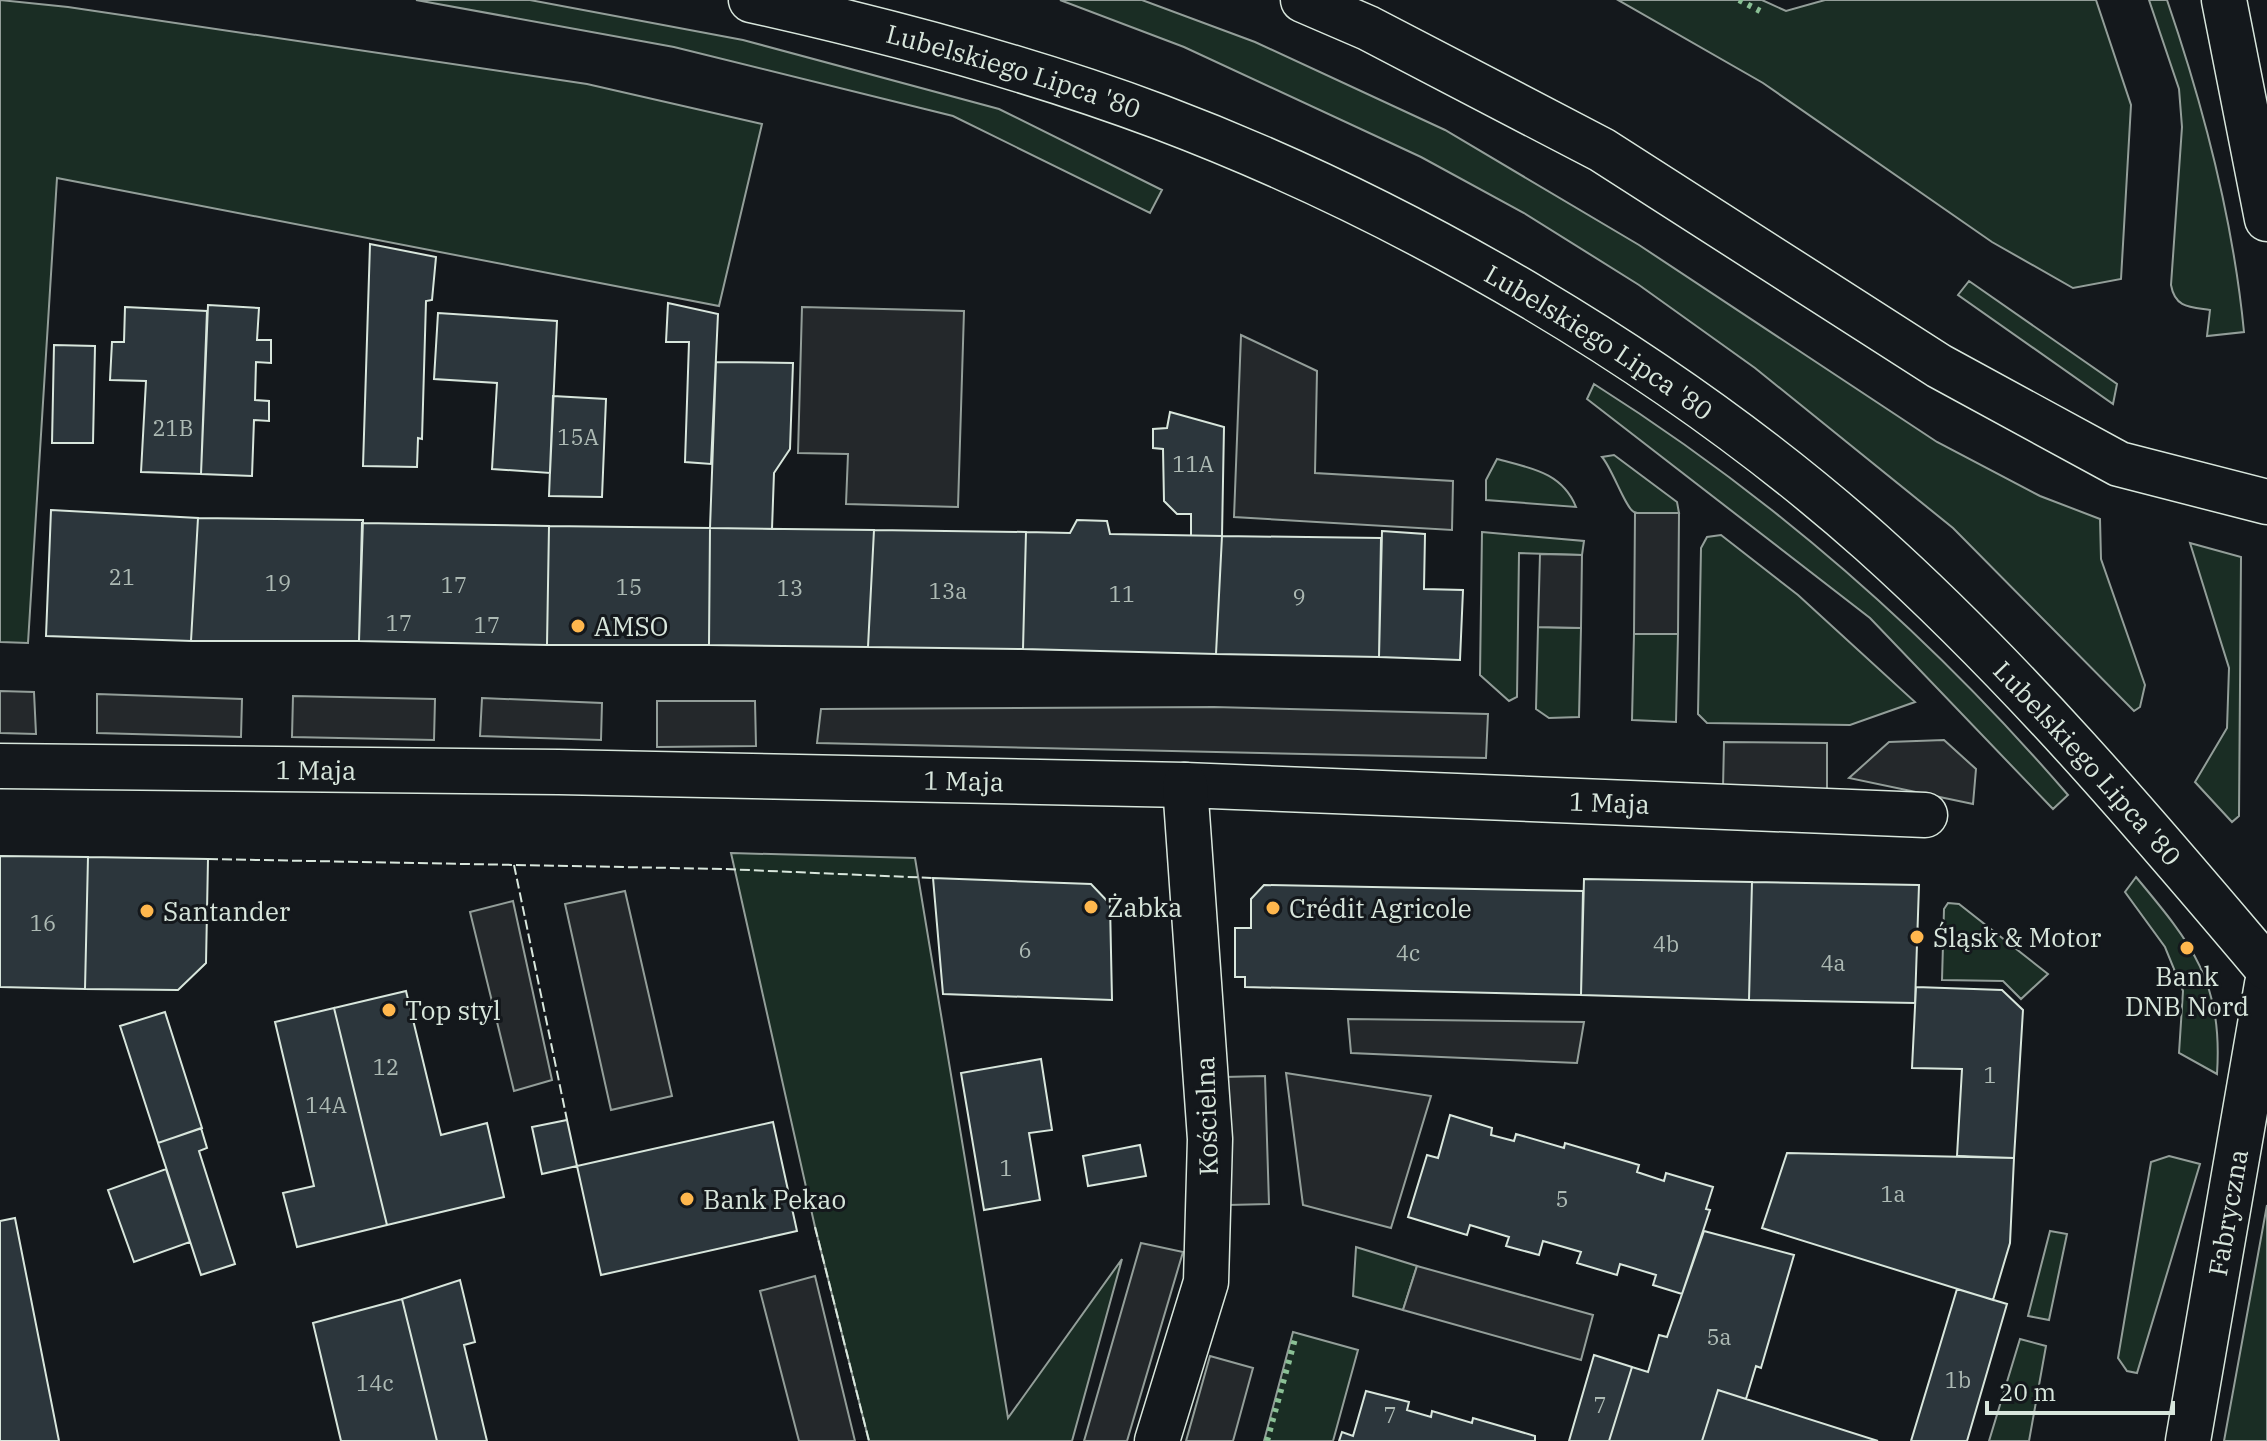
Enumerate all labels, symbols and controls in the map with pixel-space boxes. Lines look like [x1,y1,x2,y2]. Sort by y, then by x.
street label: Lubelskiego Lipca '80 [883,16,1146,126]
street label: Lubelskiego Lipca '80 [1479,256,1720,427]
house number: 21B [152,413,194,442]
house number: 15A [557,422,599,451]
house number: 11A [1172,449,1214,478]
house number: 21 [109,562,135,591]
house number: 19 [265,568,291,597]
house number: 17 [441,570,467,599]
house number: 15 [616,572,642,601]
house number: 13 [777,573,803,602]
house number: 13a [929,576,967,605]
house number: 11 [1109,579,1135,608]
house number: 9 [1292,582,1306,611]
house number: 17 [386,608,412,637]
place label: AMSO [594,609,668,643]
house number: 17 [474,610,500,639]
marker: AMSO [569,617,587,635]
street label: Lubelskiego Lipca '80 [1986,653,2189,872]
street label: 1 Maja [275,752,356,787]
street label: 1 Maja [923,763,1005,798]
street label: 1 Maja [1569,784,1650,821]
place label: Żabka [1107,890,1182,924]
place label: Crédit Agricole [1289,891,1472,925]
place label: Santander [163,894,291,928]
marker: Żabka [1082,898,1100,916]
marker: Crédit Agricole [1264,899,1282,917]
marker: Santander [138,902,156,920]
house number: 16 [30,908,56,937]
place label: Śląsk & Motor [1933,920,2102,954]
marker: Śląsk & Motor [1908,928,1926,946]
house number: 4b [1653,929,1679,958]
house number: 6 [1018,935,1032,964]
house number: 4c [1396,938,1420,967]
marker: Bank DNB Nord [2178,939,2196,957]
house number: 4a [1820,948,1846,977]
place label: Bank DNB Nord [2125,959,2249,1023]
place label: Top styl [405,993,501,1027]
marker: Top styl [380,1001,398,1019]
house number: 12 [373,1052,399,1081]
street label: Kościelna [1187,1056,1225,1176]
house number: 1 [1983,1060,1997,1089]
house number: 14A [305,1090,347,1119]
street label: Fabryczna [2200,1146,2255,1278]
house number: 1 [999,1153,1013,1182]
house number: 1a [1880,1179,1906,1208]
place label: Bank Pekao [703,1182,846,1216]
house number: 5 [1555,1184,1569,1213]
marker: Bank Pekao [678,1190,696,1208]
house number: 5a [1706,1322,1732,1351]
house number: 1b [1945,1365,1971,1394]
scale bar [1987,1365,2173,1415]
house number: 14c [356,1368,394,1397]
text: 20 m [1999,1376,2056,1408]
house number: 7 [1593,1390,1607,1419]
house number: 7 [1383,1400,1397,1429]

